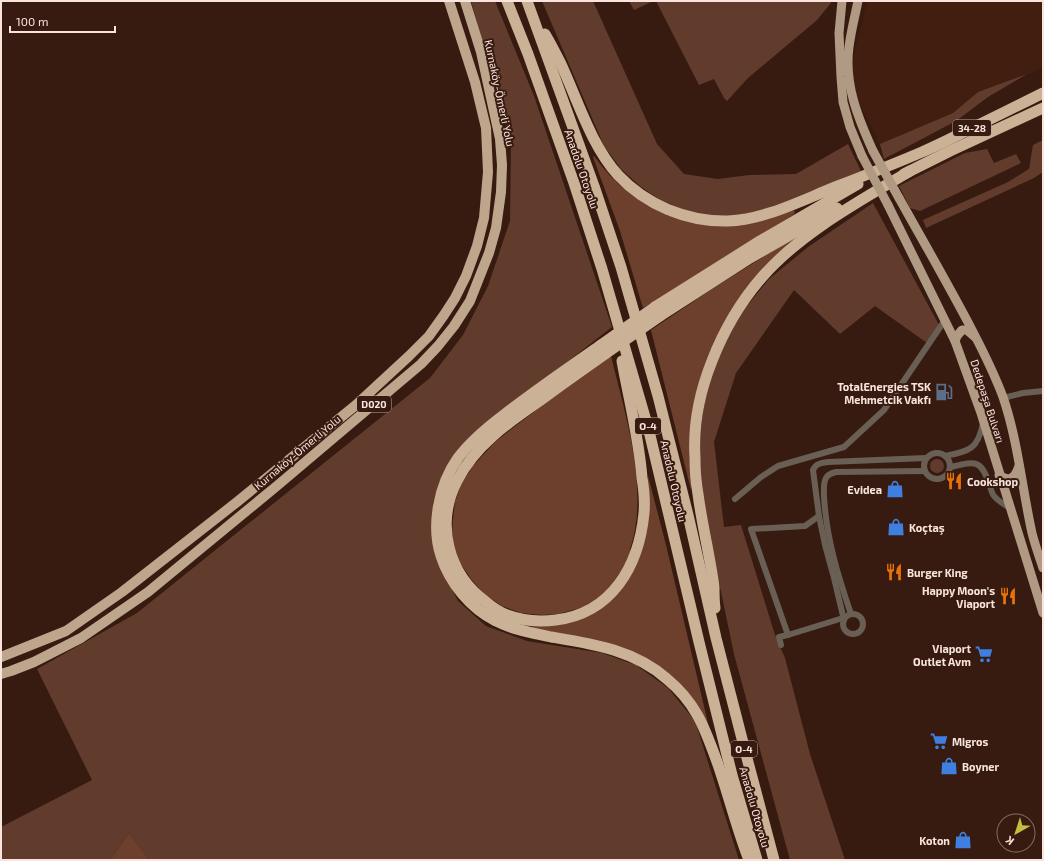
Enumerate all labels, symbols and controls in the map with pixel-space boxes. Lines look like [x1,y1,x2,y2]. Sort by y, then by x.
scale bar [10,8,115,34]
text: 100 m [16,14,48,28]
street label: Kurnaköy-Ömerli Yolu [482,38,519,148]
road number: 34-28 [953,120,991,136]
street label: Anadolu Otoyolu [562,128,602,210]
street label: Dedepaşa Bulvarı [967,358,1008,445]
place label: TotalEnergies TSK Mehmetcik Vakfı [837,380,931,406]
fuel station icon: TotalEnergies TSK Mehmetcik Vakfı [934,382,954,402]
road number: D020 [357,396,391,412]
street label: Kurnaköy-Ömerli Yolu [251,411,343,492]
road number: O-4 [635,418,661,434]
street label: Anadolu Otoyolu [658,439,690,523]
restaurant icon: Cookshop [944,471,964,491]
place label: Cookshop [967,475,1019,488]
shop icon: Evidea [885,479,905,499]
place label: Evidea [847,483,882,496]
shop icon: Koçtaş [886,517,906,537]
place label: Koçtaş [909,521,945,535]
restaurant icon: Burger King [884,562,904,582]
place label: Burger King [907,566,968,579]
place label: Happy Moon's Viaport [922,584,995,610]
restaurant icon: Happy Moon's Viaport [998,586,1018,606]
place label: Viaport Outlet Avm [913,642,971,668]
supermarket icon: Viaport Outlet Avm [974,644,994,664]
supermarket icon: Migros [929,731,949,751]
place label: Migros [952,735,989,748]
road number: O-4 [731,741,757,757]
shop icon: Boyner [939,756,959,776]
place label: Boyner [962,760,999,774]
street label: Anadolu Otoyolu [737,765,773,849]
north arrow [996,813,1036,853]
shop icon: Koton [953,830,973,850]
place label: Koton [919,834,950,847]
text: K [1003,834,1016,848]

